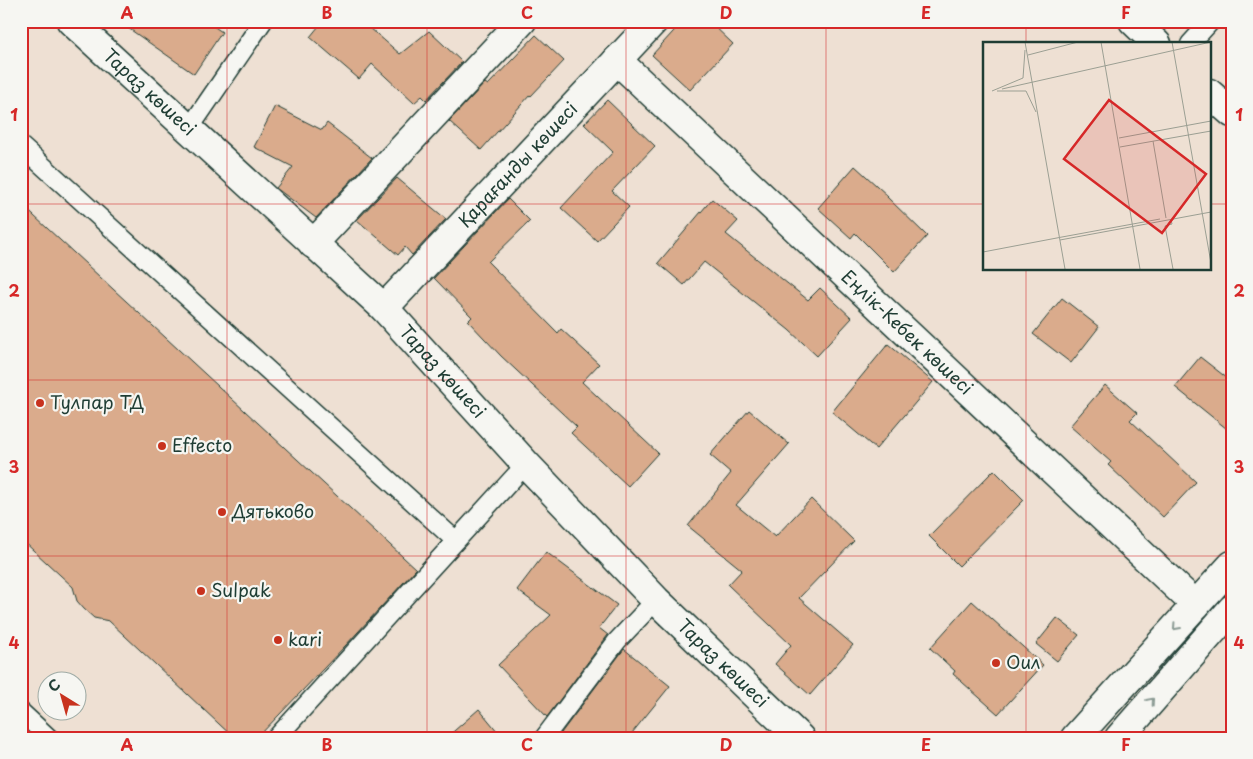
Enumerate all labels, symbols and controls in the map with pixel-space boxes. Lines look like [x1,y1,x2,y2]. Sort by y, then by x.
text: A [121,0,134,24]
text: B [322,0,333,24]
text: C [521,0,533,24]
text: D [720,0,732,24]
text: E [921,0,931,24]
text: F [1121,0,1131,24]
street label: Тараз көшесі [98,42,203,141]
inset map [983,42,1210,270]
street label: Қарағанды көшесі [451,95,583,233]
text: 1 [10,102,18,126]
text: 1 [1235,102,1243,126]
street label: Еңлік-Кебек көшесі [836,263,980,400]
text: 2 [8,278,20,302]
text: 2 [1233,278,1245,302]
street label: Тараз көшесі [394,318,493,424]
place label: Тулпар ТД [50,388,144,415]
marker: Тулпар ТД [34,397,46,409]
place label: Effecto [172,431,232,458]
marker: Effecto [156,440,168,452]
text: 3 [9,454,19,478]
text: 3 [1234,454,1244,478]
place label: Дятьково [231,497,314,524]
marker: Дятьково [216,506,228,518]
place label: Sulpak [211,576,271,603]
marker: Sulpak [195,585,207,597]
street label: Тараз көшесі [672,612,776,713]
one-way arrow [1173,622,1182,631]
place label: kari [288,625,322,652]
text: 4 [9,630,20,654]
text: 4 [1234,630,1245,654]
marker: kari [272,634,284,646]
place label: Оил [1006,648,1040,675]
marker: Оил [990,657,1002,669]
north arrow [38,672,88,722]
text: С [43,674,64,697]
one-way arrow [1145,698,1154,707]
text: A [121,732,134,756]
text: B [322,732,333,756]
text: C [521,732,533,756]
text: D [720,732,732,756]
text: E [921,732,931,756]
text: F [1121,732,1131,756]

